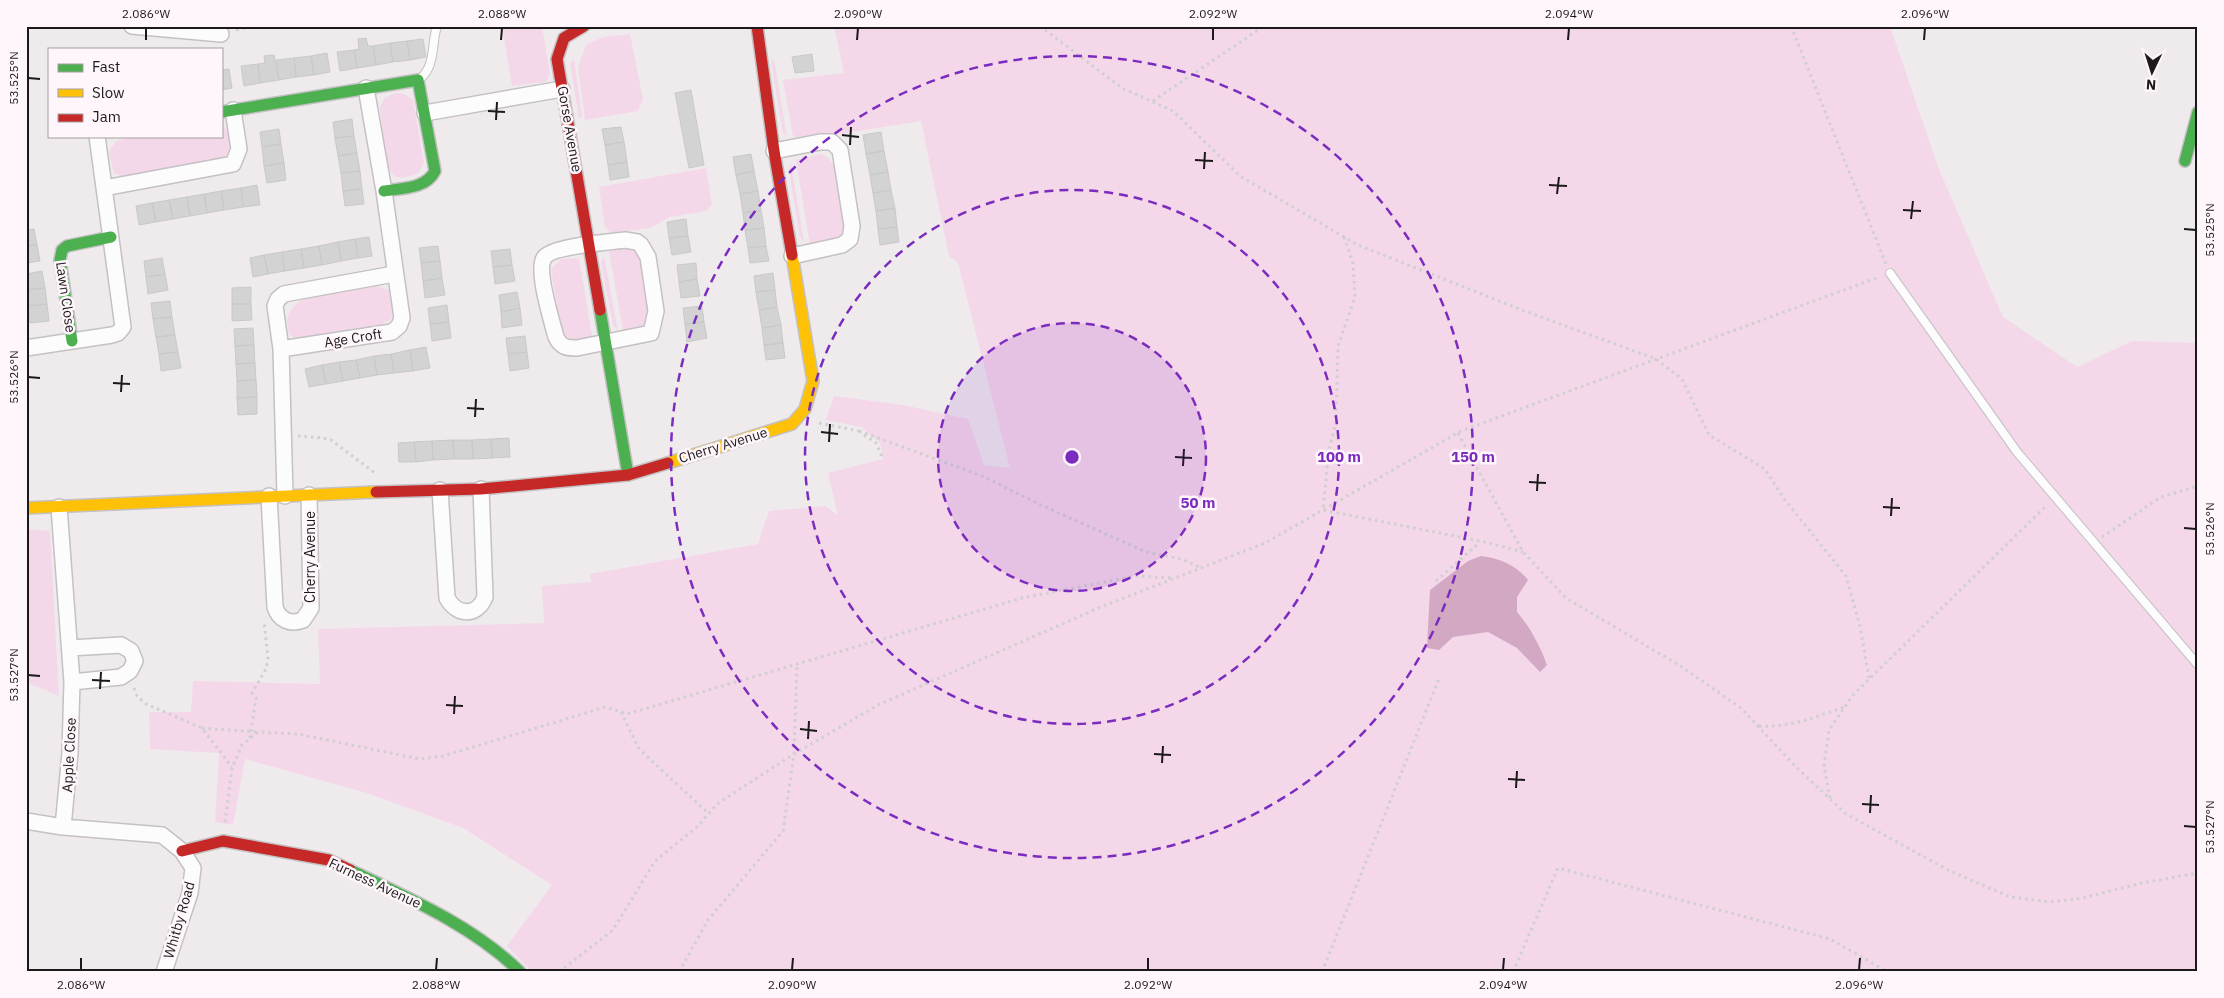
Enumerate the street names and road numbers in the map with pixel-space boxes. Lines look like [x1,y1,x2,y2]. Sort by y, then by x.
street label: Gorse Avenue [554,84,586,174]
street label: Lawn Close [52,260,80,334]
street label: Age Croft [323,325,383,351]
street label: Cherry Avenue [676,423,770,467]
street label: Cherry Avenue [301,511,319,603]
street label: Apple Close [58,717,80,793]
street label: Furness Avenue [326,854,424,912]
street label: Whitby Road [159,879,199,961]

